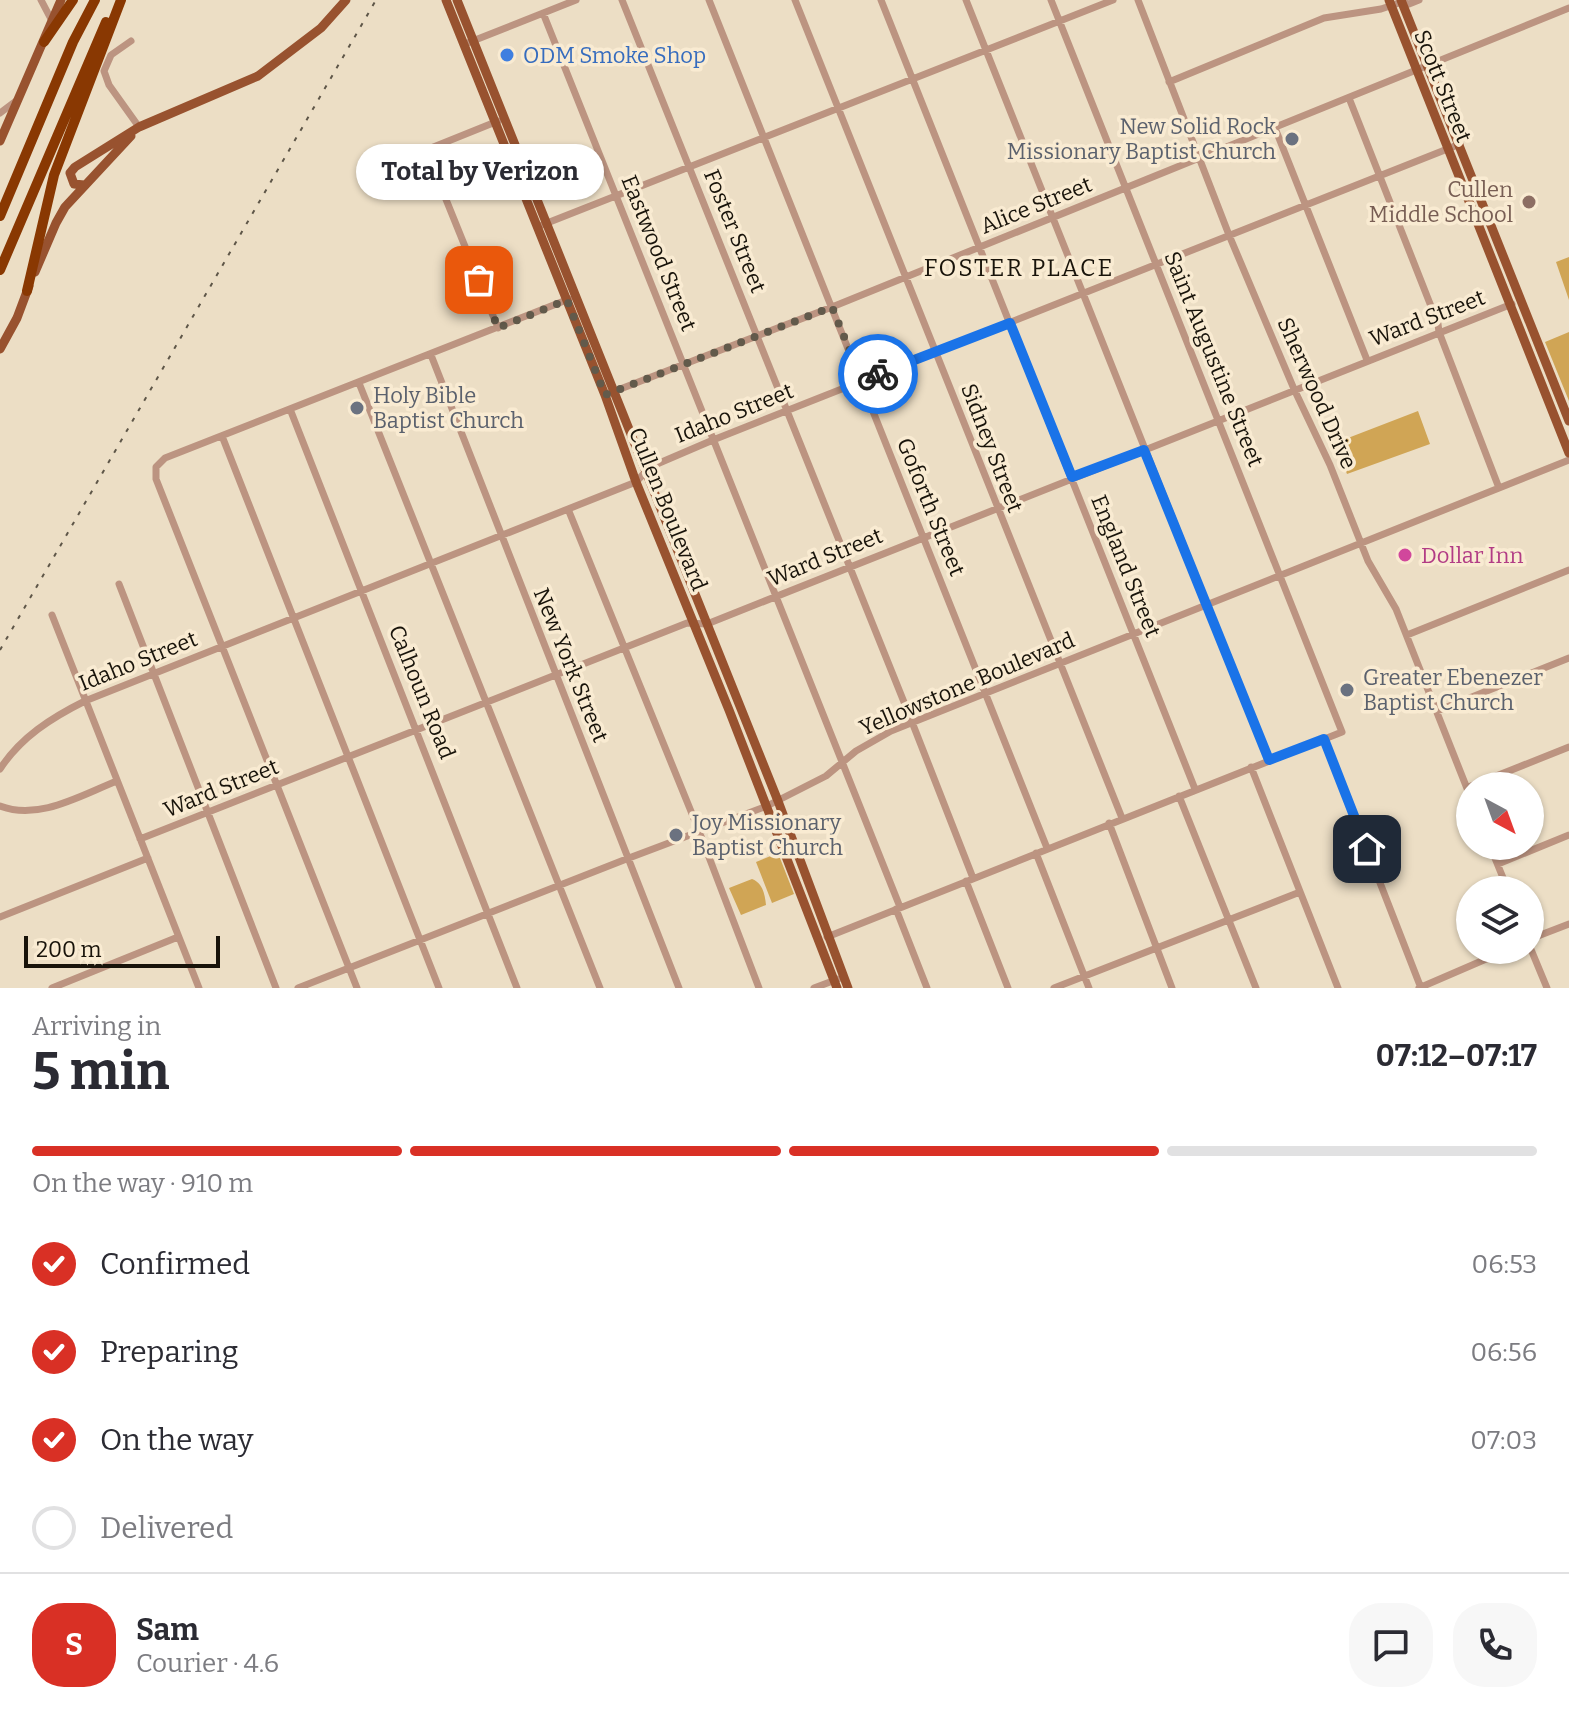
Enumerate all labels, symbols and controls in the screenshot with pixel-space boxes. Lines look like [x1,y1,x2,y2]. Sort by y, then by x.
street label: Scott Street [1408,26,1478,146]
place label: ODM Smoke Shop [523,42,706,69]
marker: ODM Smoke Shop [498,46,516,64]
place label: New Solid Rock Missionary Baptist Church [1007,113,1277,165]
marker: New Solid Rock Missionary Baptist Church [1283,130,1301,148]
callout: Total by Verizon [355,144,603,200]
text: Total by Verizon [381,156,579,187]
street label: Foster Street [698,165,772,297]
street label: Alice Street [976,170,1096,240]
street label: Eastwood Street [615,171,703,335]
place label: Cullen Middle School [1369,176,1513,228]
marker: Cullen Middle School [1520,193,1538,211]
pin [445,246,513,314]
street label: Saint Augustine Street [1158,248,1270,471]
district label: FOSTER PLACE [924,254,1114,282]
icon: bag [457,258,501,302]
street label: Ward Street [1365,284,1489,352]
street label: Sherwood Drive [1272,313,1362,473]
courier [838,334,918,414]
icon: bike [856,352,900,396]
street label: Idaho Street [671,377,797,449]
street label: Sidney Street [955,380,1029,516]
place label: Holy Bible Baptist Church [373,382,524,434]
marker: Holy Bible Baptist Church [348,399,366,417]
street label: Cullen Boulevard [623,423,713,595]
street label: Goforth Street [891,434,971,580]
street label: England Street [1085,491,1167,641]
street label: Ward Street [764,522,886,592]
place label: Dollar Inn [1421,542,1524,569]
marker: Dollar Inn [1396,546,1414,564]
street label: New York Street [528,584,614,746]
street label: Calhoun Road [383,621,461,763]
street label: Idaho Street [75,625,201,697]
street label: Yellowstone Boulevard [855,626,1079,742]
place label: Greater Ebenezer Baptist Church [1363,664,1543,716]
marker: Greater Ebenezer Baptist Church [1338,681,1356,699]
street label: Ward Street [160,753,282,823]
north arrow [1456,772,1544,860]
map controls [1456,772,1544,964]
place label: Joy Missionary Baptist Church [691,809,843,861]
pin [1333,815,1401,883]
marker: Joy Missionary Baptist Church [667,826,685,844]
icon: home [1345,827,1389,871]
button: layers [1456,876,1544,964]
scale bar [24,932,220,968]
text: 200 m [36,936,102,963]
text: Arriving in [32,1011,161,1042]
text: 07:12–07:17 [1376,1038,1537,1074]
text: 5 min [32,1040,169,1103]
text: On the way · 910 m [32,1168,253,1199]
icon: check [32,1242,76,1286]
text: Confirmed [100,1246,250,1282]
text: 06:53 [1471,1249,1537,1280]
icon: check [32,1330,76,1374]
text: Preparing [100,1334,238,1370]
text: 06:56 [1470,1337,1537,1368]
icon: check [32,1418,76,1462]
text: On the way [100,1422,253,1458]
text: 07:03 [1470,1425,1537,1456]
text: Delivered [100,1510,233,1546]
button: chat [1349,1603,1433,1687]
button: phone [1453,1603,1537,1687]
text: Sam [136,1612,199,1648]
text: S [65,1627,83,1663]
text: Courier · 4.6 [136,1648,279,1679]

